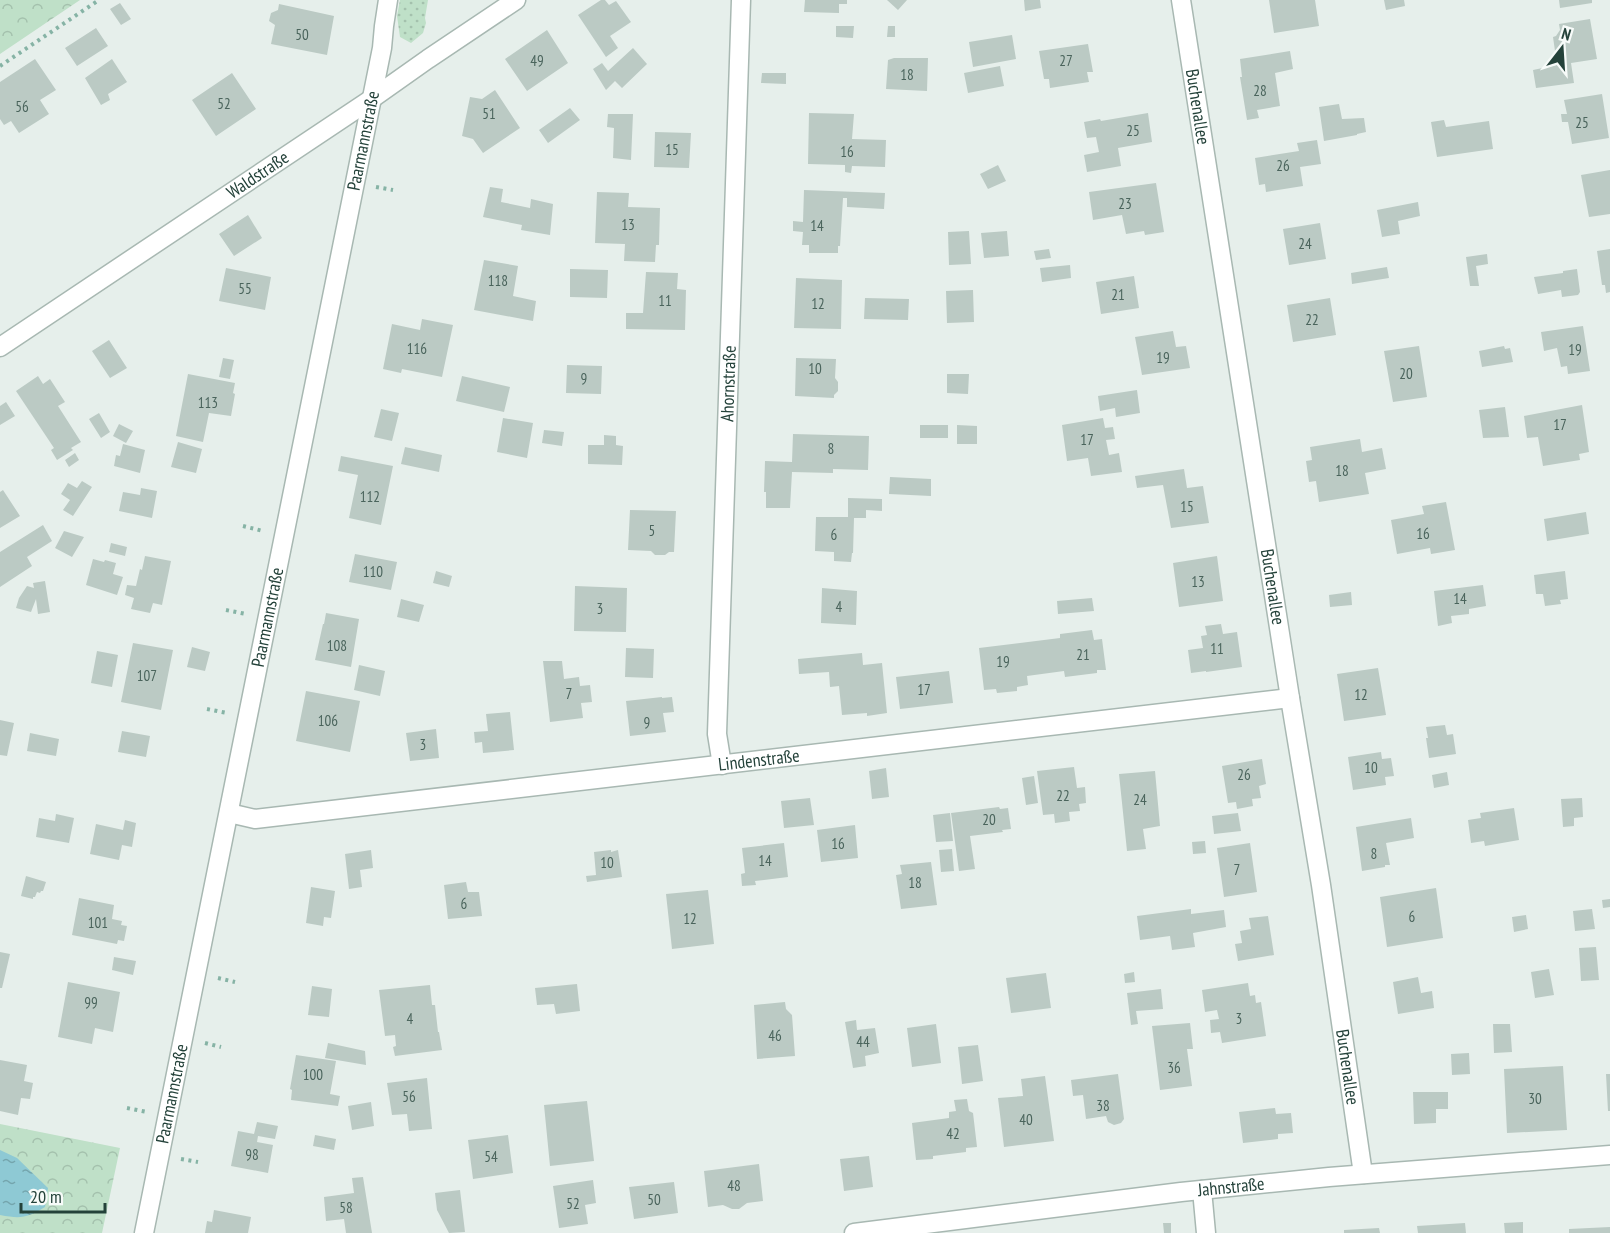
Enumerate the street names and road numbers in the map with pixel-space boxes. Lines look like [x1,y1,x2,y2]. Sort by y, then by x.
street label: Buchenallee [1181,67,1215,146]
street label: Paarmannstraße [342,89,384,193]
street label: Waldstraße [222,145,293,203]
street label: Ahornstraße [715,345,741,422]
street label: Buchenallee [1256,547,1290,626]
street label: Paarmannstraße [246,565,288,669]
street label: Lindenstraße [717,743,801,776]
street label: Buchenallee [1331,1028,1365,1106]
street label: Paarmannstraße [150,1042,193,1146]
street label: Jahnstraße [1196,1172,1266,1201]

